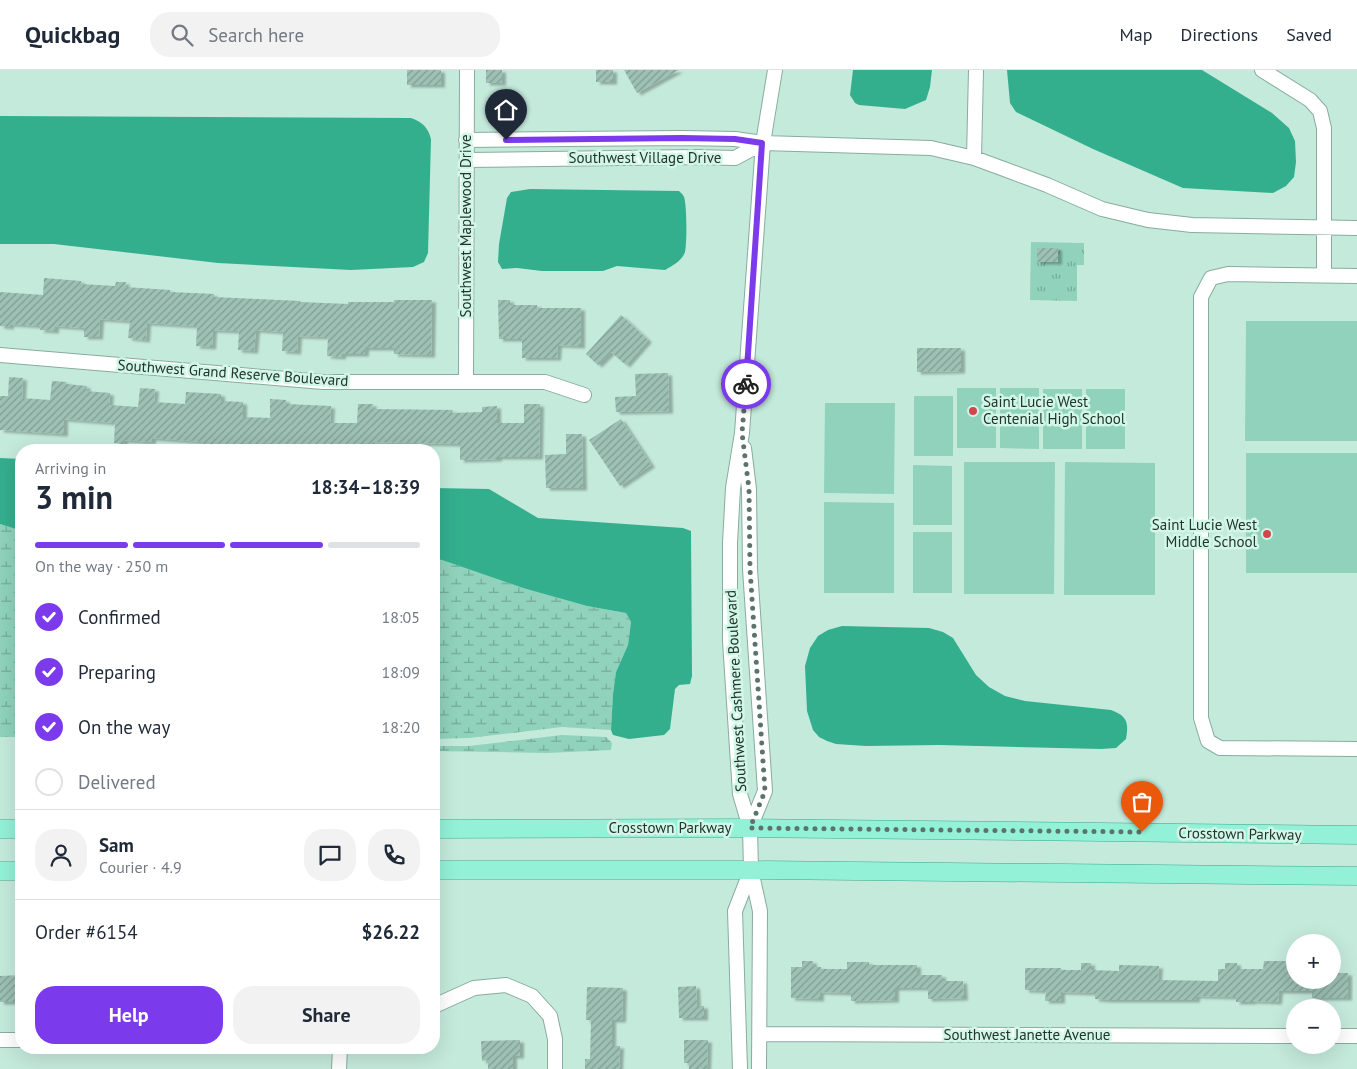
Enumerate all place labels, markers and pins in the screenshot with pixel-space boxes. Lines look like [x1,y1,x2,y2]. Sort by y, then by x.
pin [485,89,527,140]
place label: Saint Lucie West Centenial High School [983,392,1126,428]
marker: Saint Lucie West Centenial High School [967,405,979,417]
place label: Saint Lucie West Middle School [1152,515,1258,551]
marker: Saint Lucie West Middle School [1261,528,1273,540]
pin [1121,781,1163,832]

